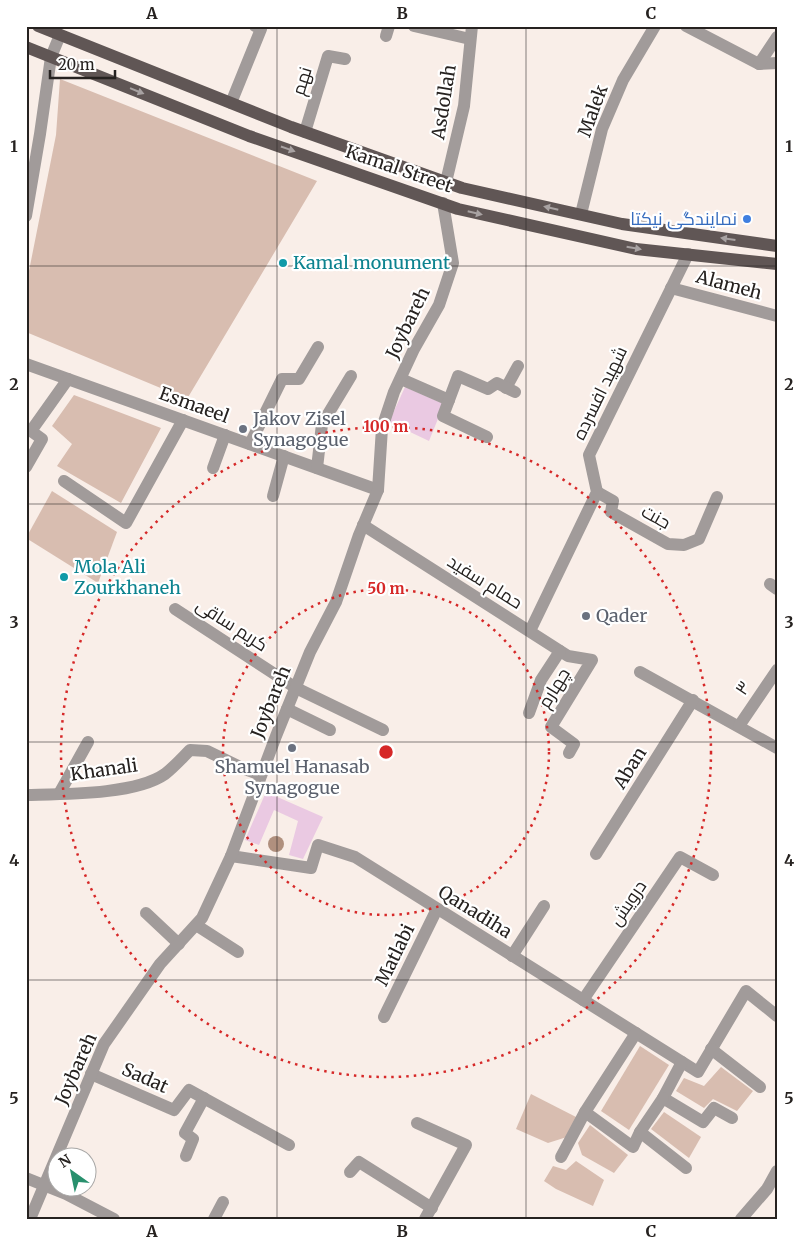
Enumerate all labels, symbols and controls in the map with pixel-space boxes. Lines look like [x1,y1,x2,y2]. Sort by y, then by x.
text: A [145,3,158,23]
text: B [396,3,408,23]
text: C [646,3,656,23]
scale bar [50,48,115,80]
text: 20 m [58,55,95,74]
street label: Asdollah [426,63,461,142]
street label: نهم [286,64,318,98]
street label: Malek [573,81,613,140]
one-way arrow [130,87,145,95]
text: 1 [10,136,18,156]
text: 1 [785,136,793,156]
street label: Kamal Street [343,139,456,198]
one-way arrow [281,146,296,153]
one-way arrow [544,204,559,212]
place label: نمایندگی نیکتا [630,207,737,230]
one-way arrow [468,209,484,217]
marker: نمایندگی نیکتا [741,213,753,225]
one-way arrow [720,235,736,243]
one-way arrow [626,244,642,252]
place label: Kamal monument [293,251,450,274]
marker: Kamal monument [277,257,289,269]
street label: Alameh [693,264,765,304]
street label: Joybareh [380,283,435,363]
street label: شهید افسرده [567,342,632,443]
text: 2 [9,374,19,394]
text: 2 [784,374,794,394]
street label: Esmaeel [156,381,233,428]
place label: Jakov Zisel Synagogue [252,407,348,451]
text: 100 m [364,417,408,436]
marker: Jakov Zisel Synagogue [237,423,249,435]
street label: جنت [638,499,675,534]
street label: حمام سفید [443,549,527,615]
place label: Mola Ali Zourkhaneh [74,555,181,599]
marker: Mola Ali Zourkhaneh [58,571,70,583]
text: 50 m [367,579,405,598]
street label: کریم ساقی [191,593,273,657]
place label: Qader [596,604,647,627]
marker: Qader [580,610,592,622]
text: 3 [9,612,19,632]
text: 3 [784,612,794,632]
street label: Joybareh [245,662,296,742]
street label: چهارم [532,663,576,713]
street label: ۳ [730,676,756,699]
marker: Shamuel Hanasab Synagogue [286,742,298,754]
street label: Aban [607,742,651,794]
centre of rings [377,743,395,761]
street label: Khanali [69,753,139,786]
place label: Shamuel Hanasab Synagogue [214,755,370,799]
text: 4 [9,850,19,870]
text: 4 [784,850,794,870]
street label: درویش [604,875,651,930]
street label: Qanadiha [434,880,517,943]
street label: Matlabi [370,920,419,990]
street label: Joybareh [49,1029,102,1109]
street label: Sadat [118,1057,172,1098]
text: 5 [9,1088,19,1108]
text: 5 [784,1088,794,1108]
north arrow [48,1148,98,1198]
text: N [55,1151,74,1172]
text: A [145,1221,158,1241]
text: B [396,1221,408,1241]
text: C [646,1221,656,1241]

